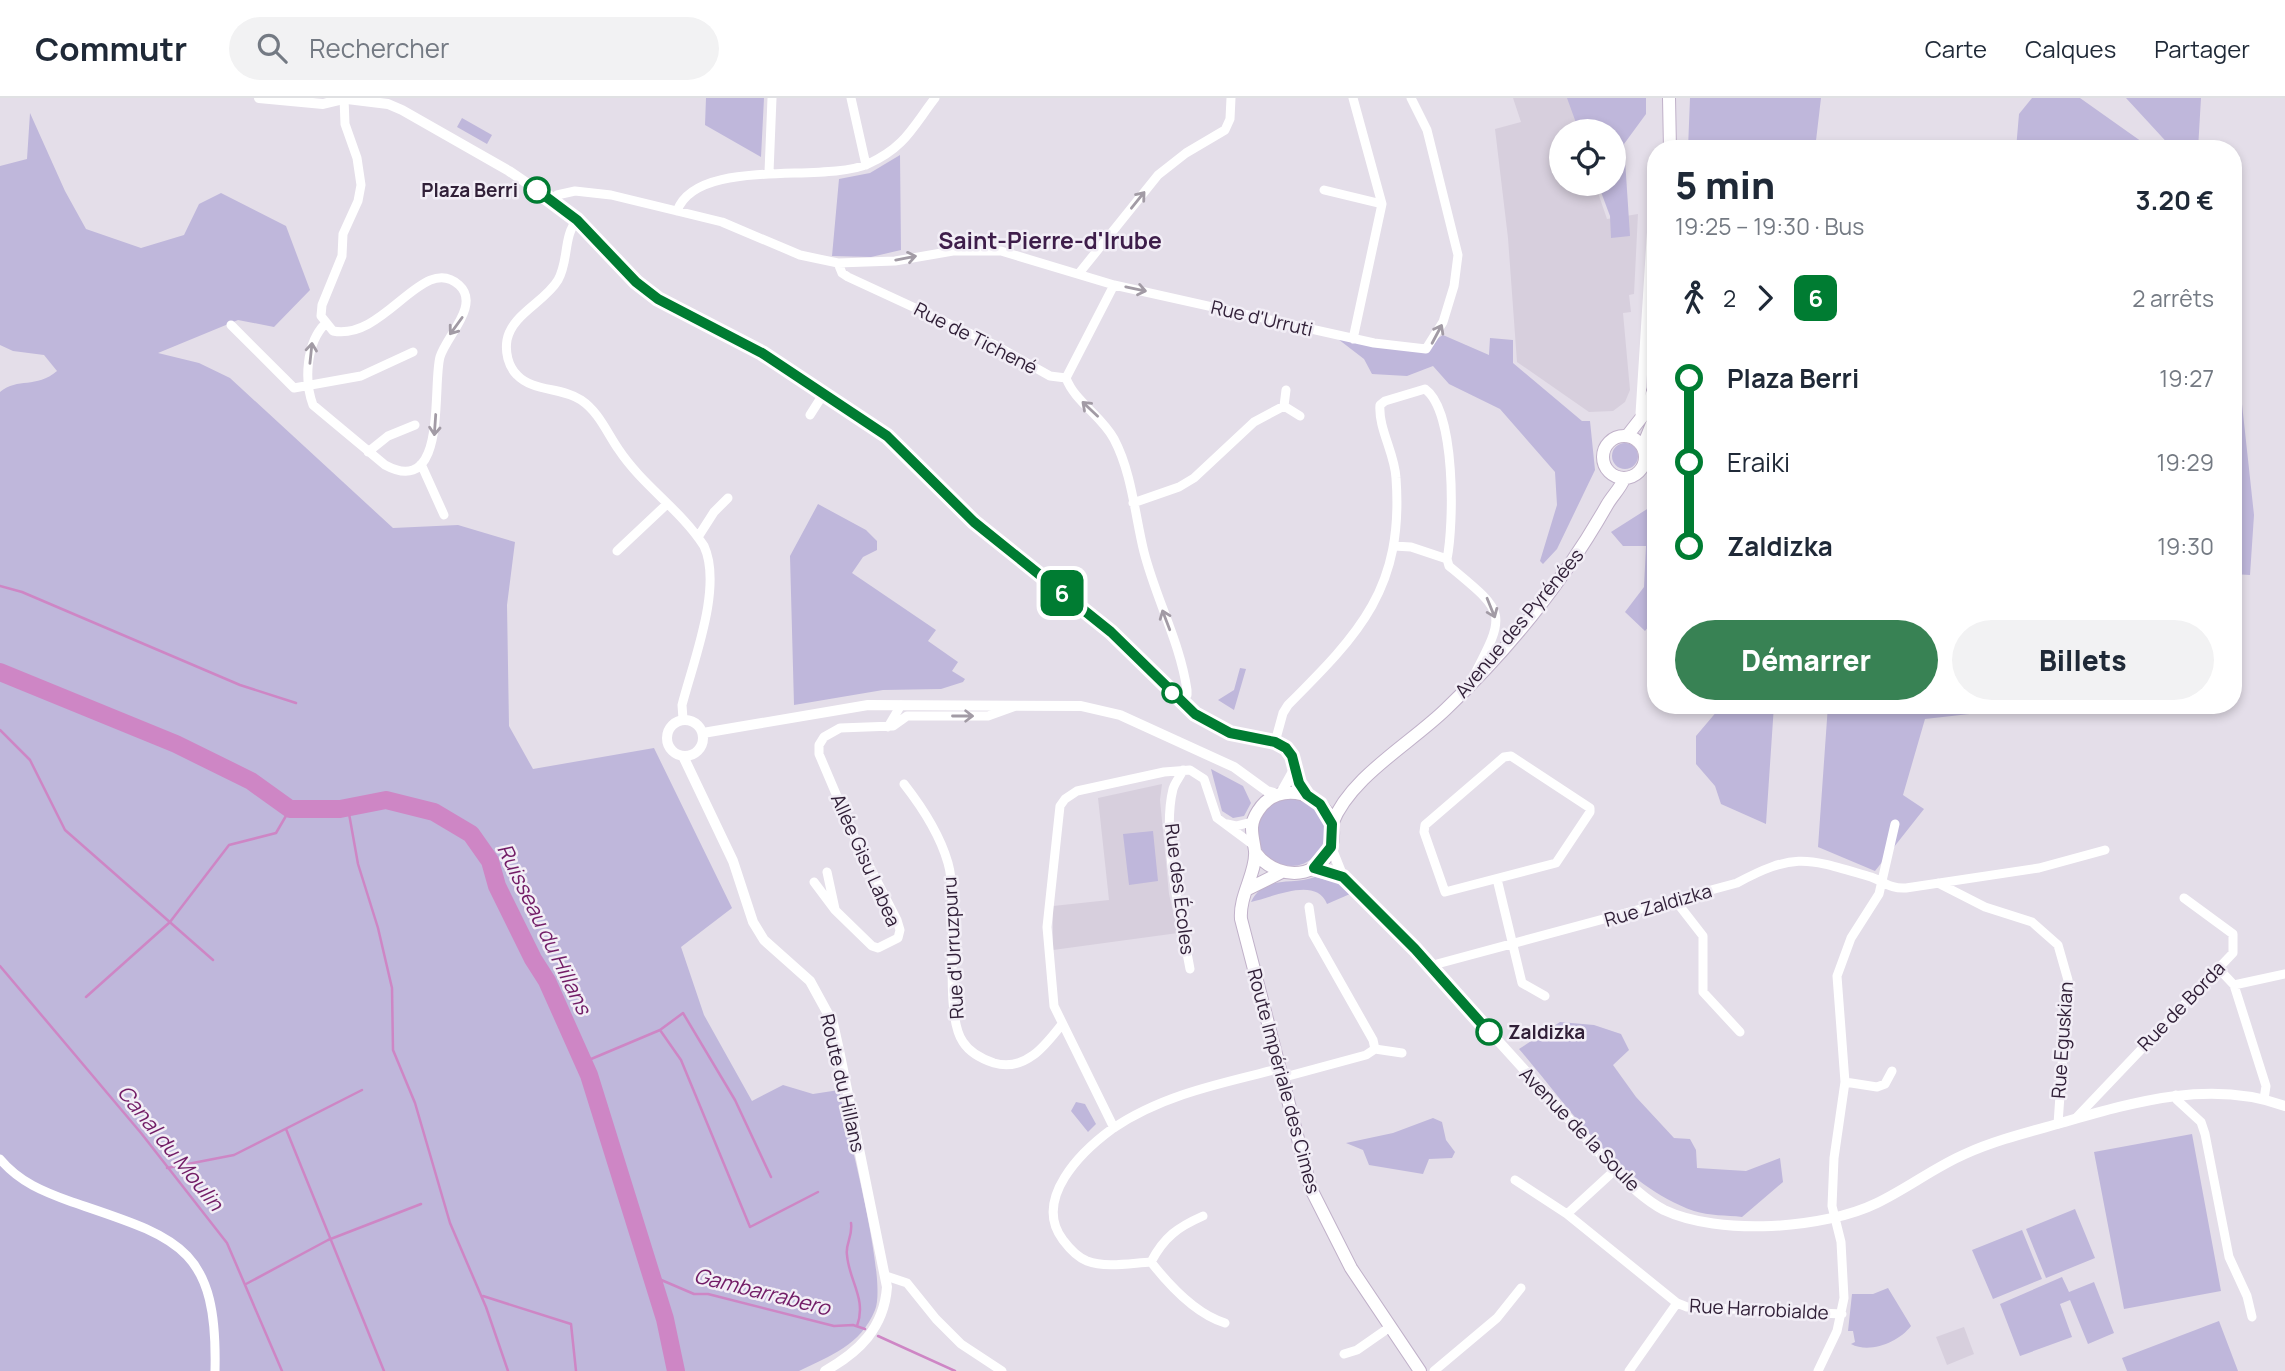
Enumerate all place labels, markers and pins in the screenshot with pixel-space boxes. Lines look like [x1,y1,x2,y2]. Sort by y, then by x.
place label: Plaza Berri [421,177,518,203]
marker: Plaza Berri [524,177,550,203]
unlabelled marker [1162,683,1182,703]
marker: Zaldizka [1476,1019,1502,1045]
place label: Zaldizka [1508,1019,1585,1045]

